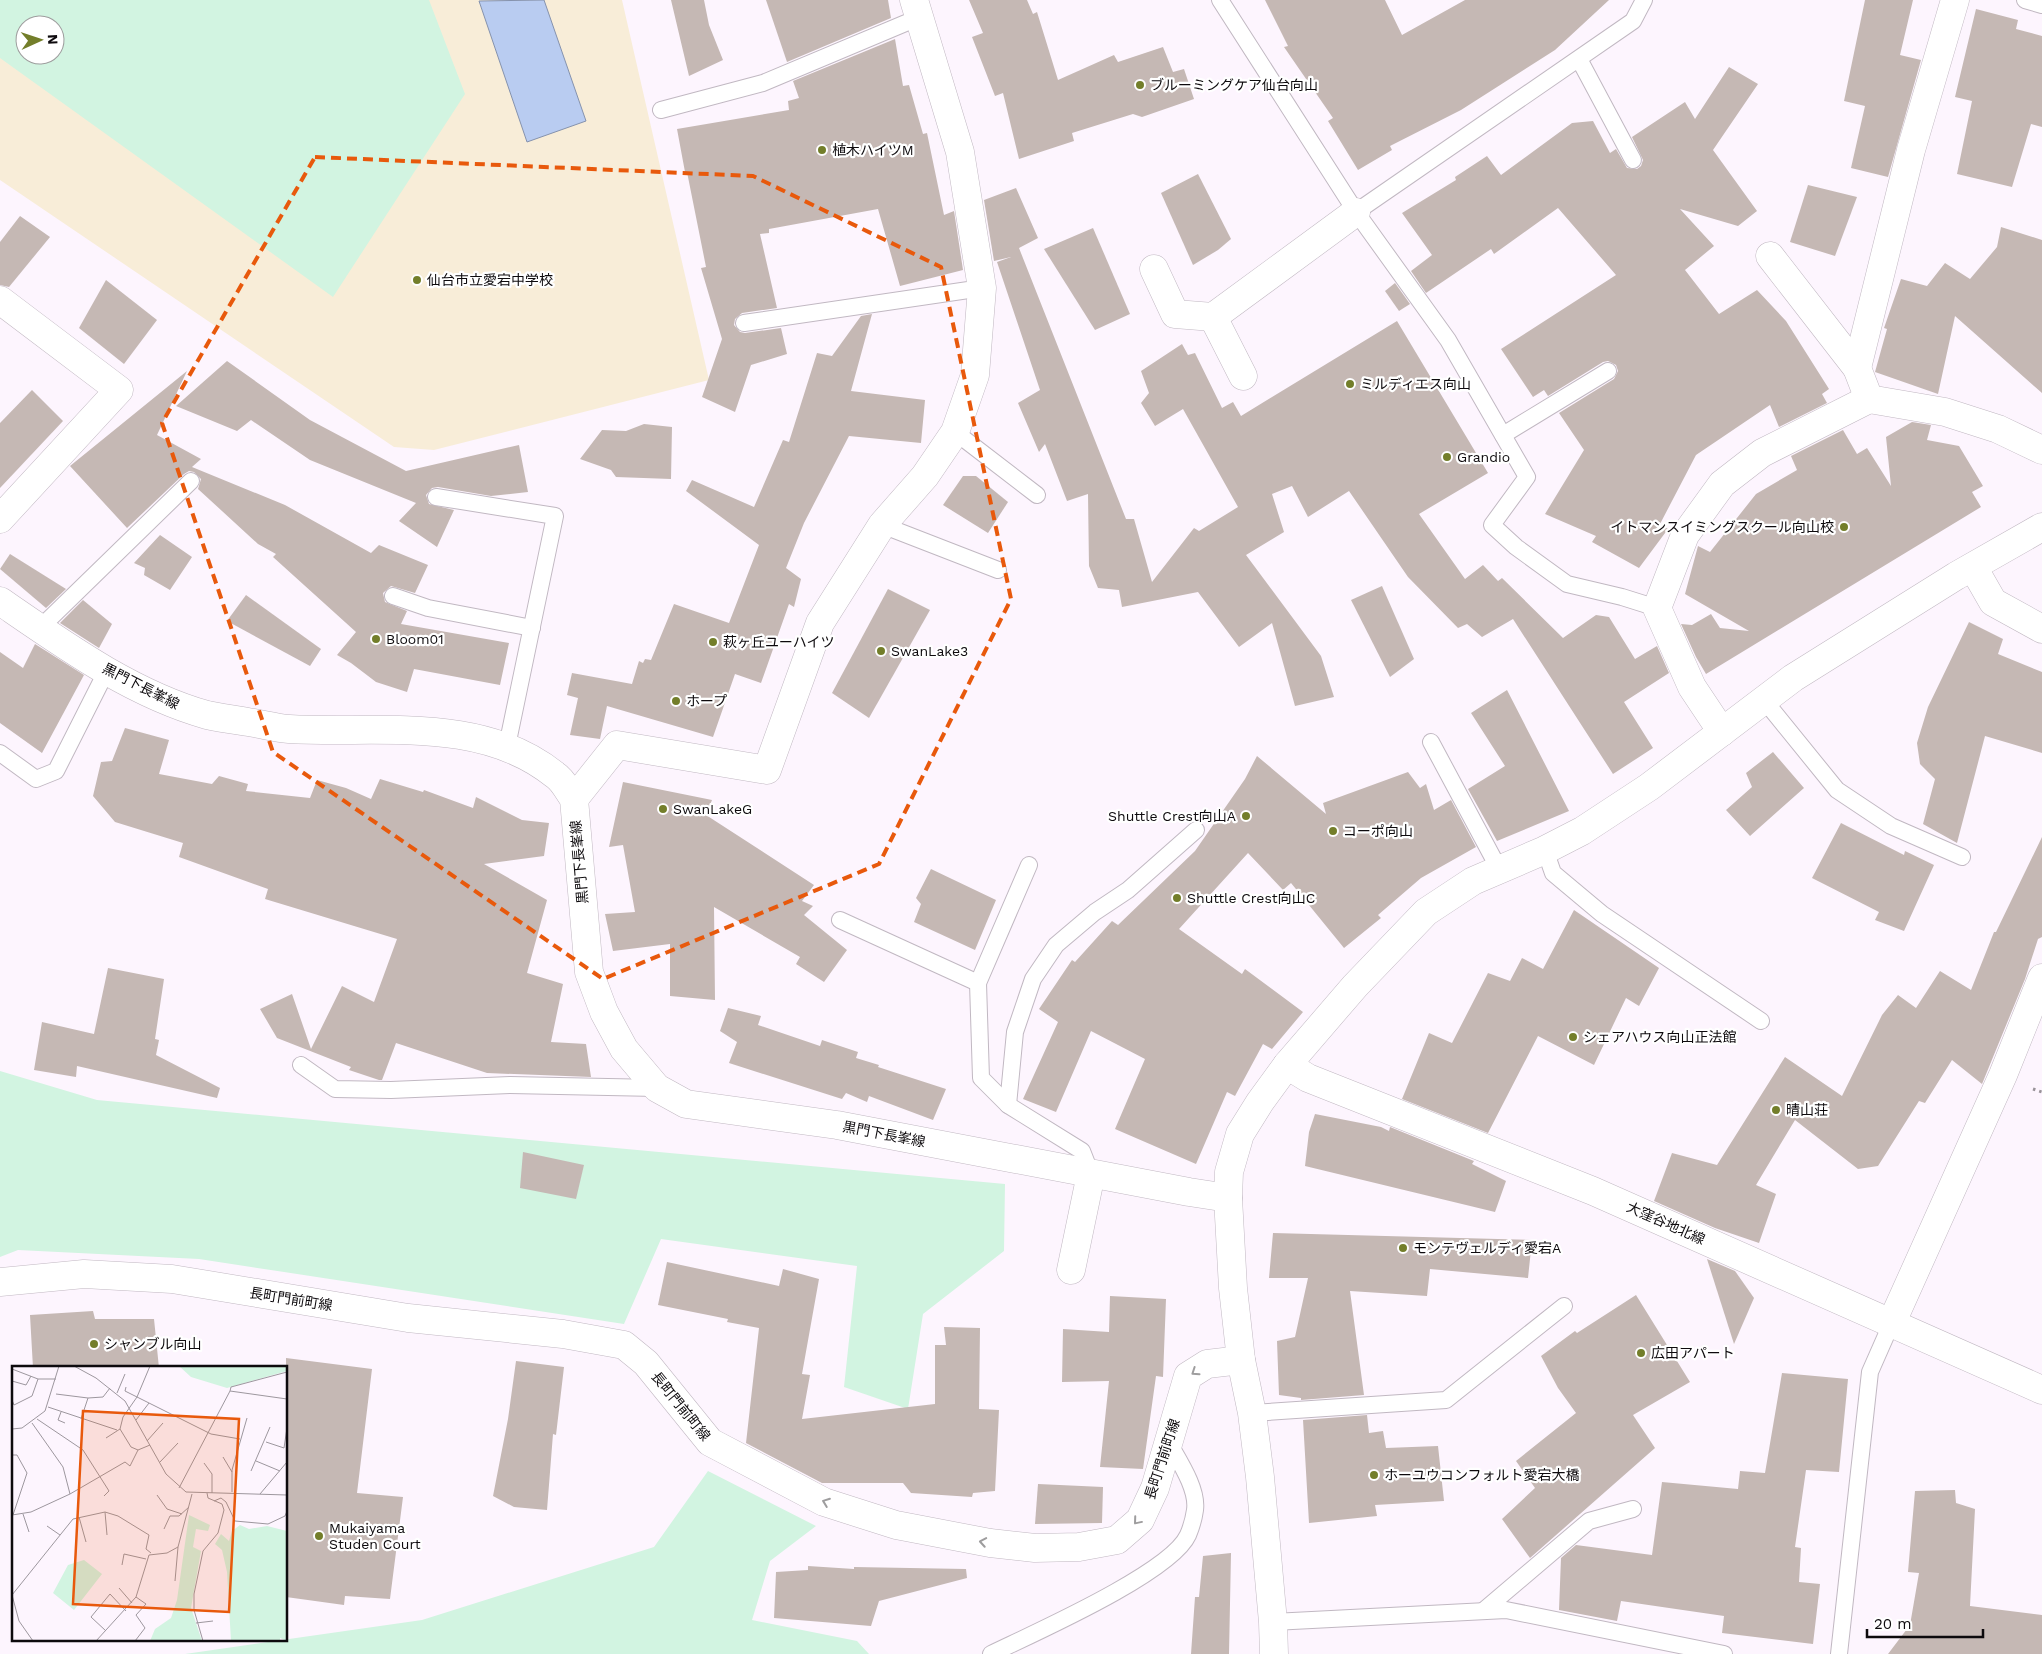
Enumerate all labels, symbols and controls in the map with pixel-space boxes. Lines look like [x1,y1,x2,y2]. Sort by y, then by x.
north arrow [15,15,65,65]
text: N [45,34,61,45]
place label: ブルーミングケア仙台向山 [1150,77,1318,93]
marker: ブルーミングケア仙台向山 [1134,79,1146,91]
place label: 植木ハイツM [832,142,914,158]
marker: 植木ハイツM [816,144,828,156]
place label: 仙台市立愛宕中学校 [427,272,553,288]
marker: 仙台市立愛宕中学校 [411,274,423,286]
place label: ミルディエス向山 [1360,376,1471,392]
marker: ミルディエス向山 [1344,378,1356,390]
place label: Grandio [1457,449,1510,465]
marker: Grandio [1441,451,1453,463]
place label: イトマンスイミングスクール向山校 [1610,519,1834,535]
marker: イトマンスイミングスクール向山校 [1838,521,1850,533]
place label: Bloom01 [386,631,444,647]
marker: Bloom01 [370,633,382,645]
place label: 萩ヶ丘ユーハイツ [723,634,834,650]
marker: 萩ヶ丘ユーハイツ [707,636,719,648]
place label: SwanLake3 [891,643,968,659]
marker: SwanLake3 [875,645,887,657]
street label: 黒門下長峯線 [100,660,182,712]
place label: ホープ [686,693,727,709]
marker: ホープ [670,695,682,707]
place label: SwanLakeG [673,801,752,817]
marker: SwanLakeG [657,803,669,815]
place label: Shuttle Crest向山A [1108,808,1236,824]
marker: Shuttle Crest向山A [1240,810,1252,822]
street label: 黒門下長峯線 [567,819,591,905]
place label: コーポ向山 [1343,823,1413,839]
marker: コーポ向山 [1327,825,1339,837]
place label: Shuttle Crest向山C [1187,890,1315,906]
marker: Shuttle Crest向山C [1171,892,1183,904]
place label: シェアハウス向山正法館 [1583,1029,1736,1045]
marker: シェアハウス向山正法館 [1567,1031,1579,1043]
place label: 晴山荘 [1786,1102,1828,1118]
marker: 晴山荘 [1770,1104,1782,1116]
street label: 黒門下長峯線 [841,1118,927,1150]
street label: 大窪谷地北線 [1624,1199,1708,1247]
place label: モンテヴェルディ愛宕A [1413,1240,1561,1256]
marker: モンテヴェルディ愛宕A [1397,1242,1409,1254]
street label: 長町門前町線 [248,1285,334,1313]
place label: シャンブル向山 [104,1336,202,1352]
marker: シャンブル向山 [88,1338,100,1350]
place label: 広田アパート [1651,1345,1735,1361]
marker: 広田アパート [1635,1347,1647,1359]
inset map [12,1366,288,1642]
one-way arrow [1191,1366,1201,1375]
street label: 長町門前町線 [648,1368,714,1444]
street label: 長町門前町線 [1141,1417,1183,1501]
place label: ホーユウコンフォルト愛宕大橋 [1384,1467,1580,1483]
marker: ホーユウコンフォルト愛宕大橋 [1368,1469,1380,1481]
one-way arrow [822,1498,831,1508]
one-way arrow [1133,1515,1142,1524]
place label: Mukaiyama Studen Court [329,1520,421,1552]
marker: Mukaiyama Studen Court [313,1530,325,1542]
one-way arrow [979,1537,988,1547]
scale bar [1867,1606,1983,1638]
text: 20 m [1874,1615,1912,1633]

